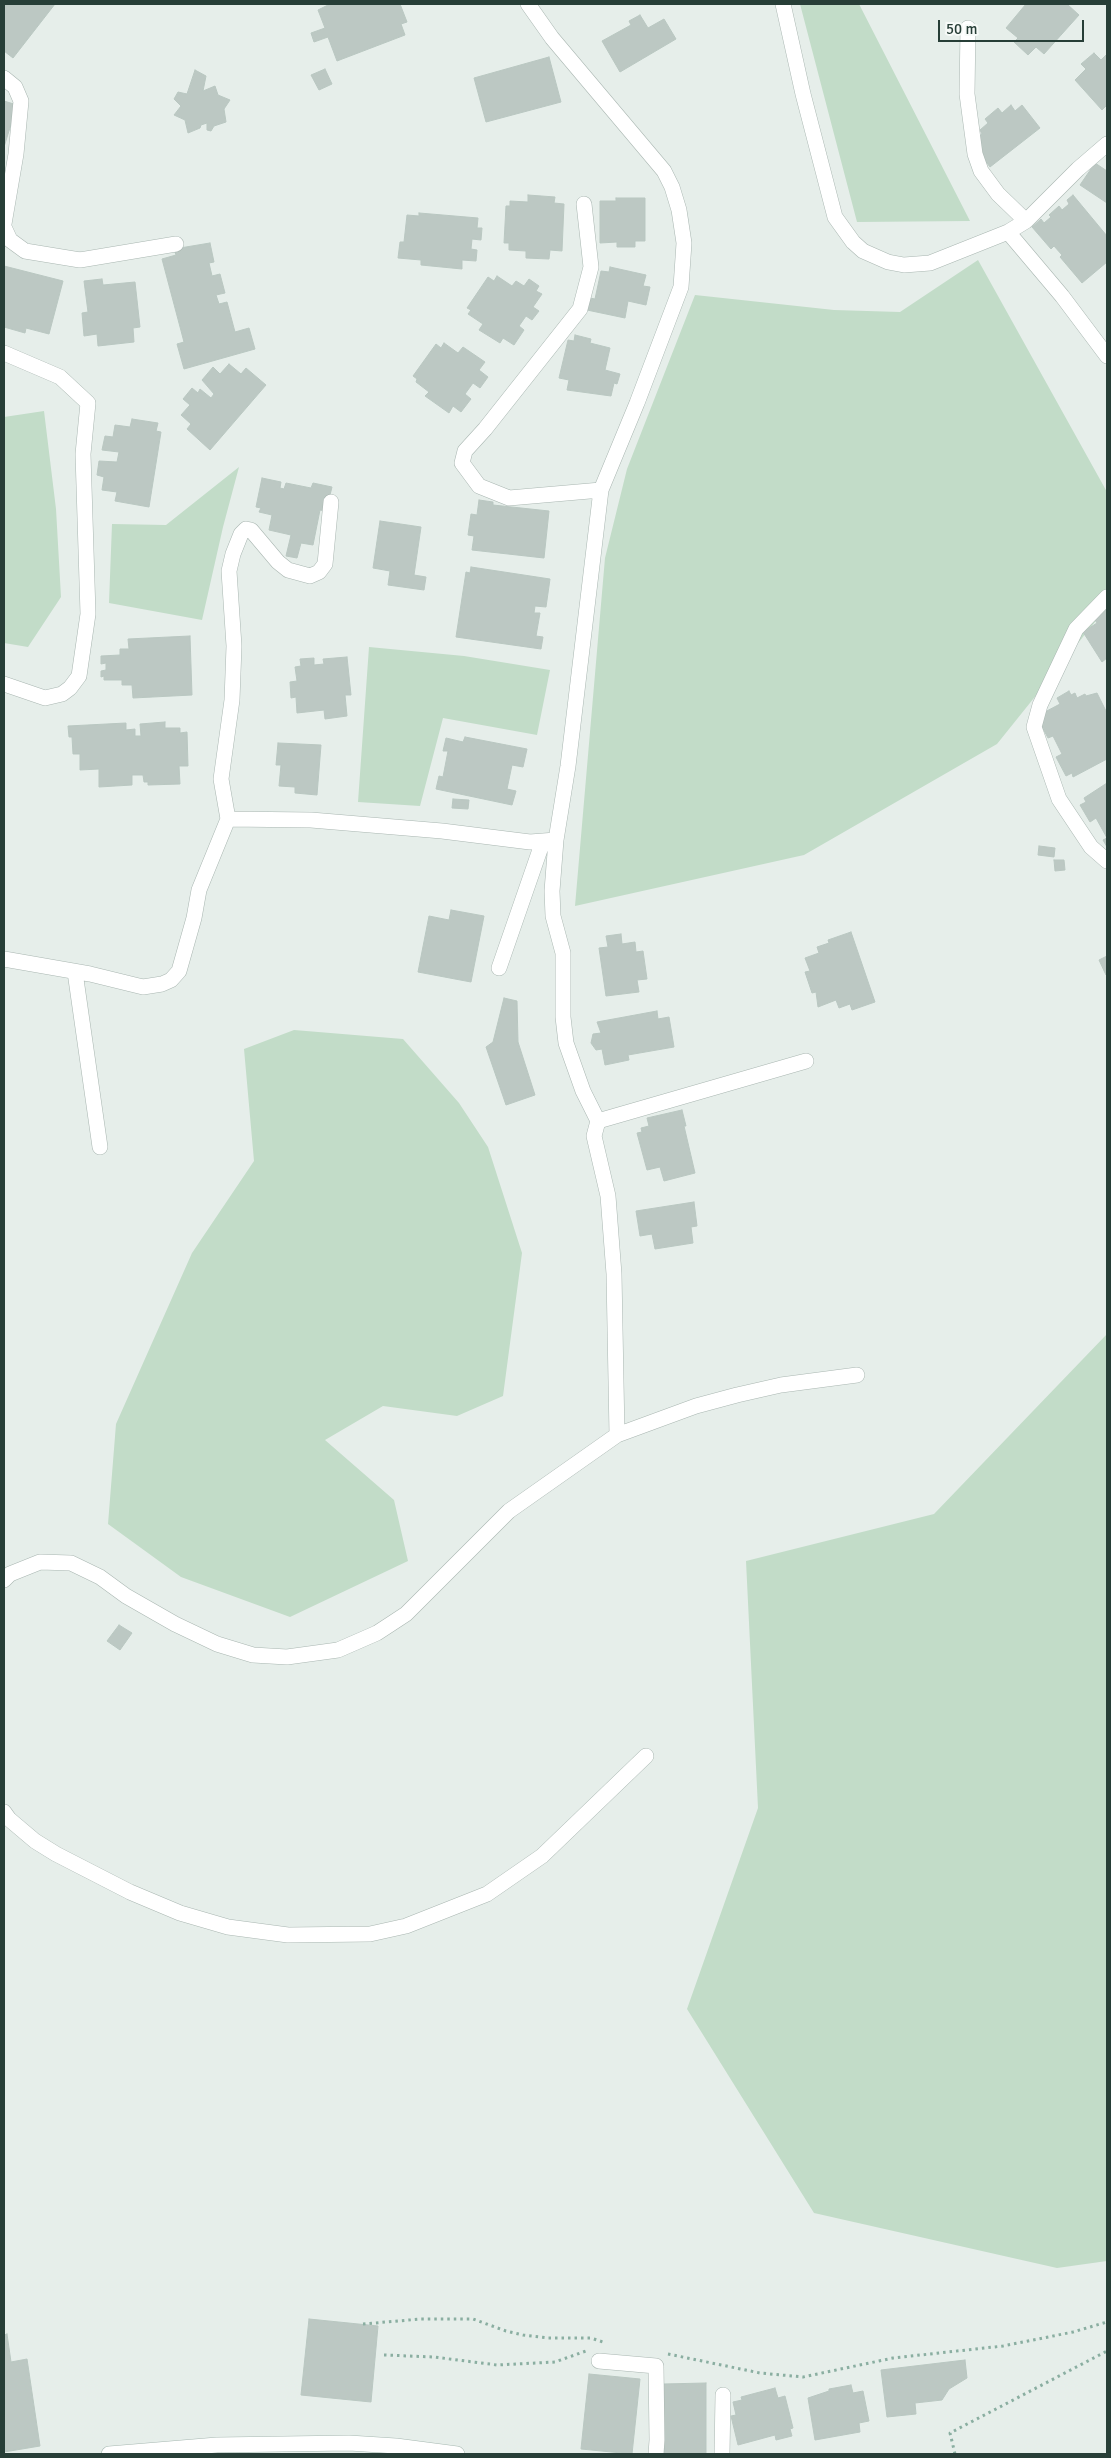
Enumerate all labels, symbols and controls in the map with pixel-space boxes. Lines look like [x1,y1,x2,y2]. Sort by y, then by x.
scale bar [941,10,1087,42]
text: 50 m [946,20,977,38]

